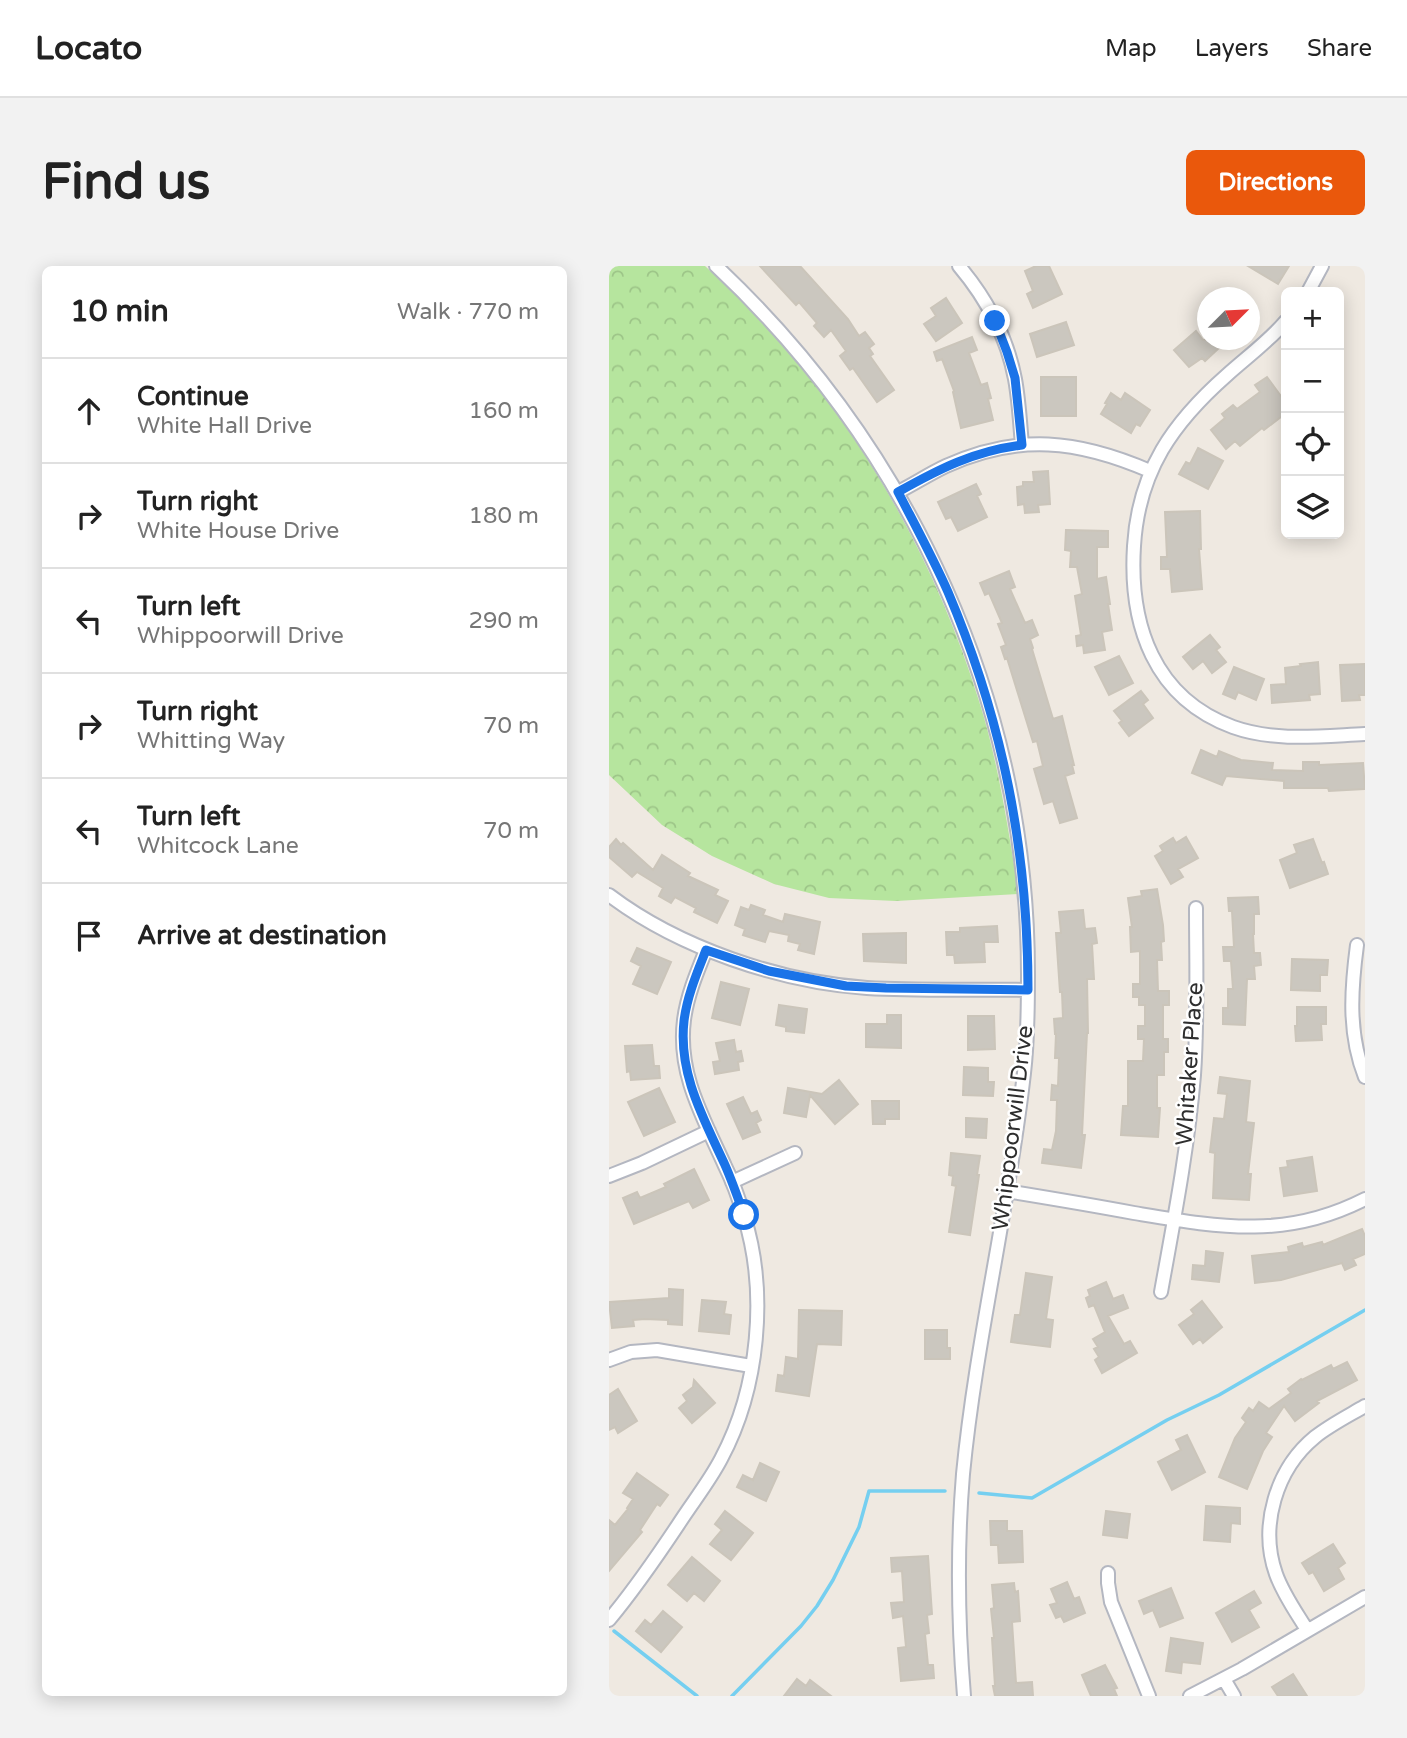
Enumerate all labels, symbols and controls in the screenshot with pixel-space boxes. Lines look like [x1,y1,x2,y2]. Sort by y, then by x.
text: Locato [35,29,142,68]
text: Map [1105,34,1157,63]
text: Layers [1195,34,1269,63]
text: Share [1307,34,1372,63]
button: Directions [1186,150,1365,215]
text: Find us [42,153,210,212]
north arrow [1197,287,1260,350]
map controls [1281,287,1344,539]
button: + [1281,287,1344,350]
text: 10 min [70,293,169,330]
text: Walk · 770 m [397,298,539,326]
route end [979,305,1010,336]
button: − [1281,350,1344,413]
text: Continue [137,381,249,412]
icon: ahead [70,392,108,430]
text: 160 m [469,397,539,425]
text: White Hall Drive [137,412,312,440]
button: locate [1281,413,1344,476]
button: layers [1281,476,1344,539]
text: Turn right [137,486,258,517]
icon: right [70,497,108,535]
text: 180 m [469,502,539,530]
text: White House Drive [137,517,339,545]
text: Turn left [137,591,240,622]
icon: left [70,602,108,640]
text: 290 m [469,607,539,635]
text: Whippoorwill Drive [137,622,344,650]
text: Turn right [137,696,258,727]
icon: right [70,707,108,745]
text: 70 m [483,712,539,740]
text: Whitting Way [137,727,285,755]
text: Turn left [137,801,240,832]
icon: left [70,812,108,850]
text: 70 m [483,817,539,845]
text: Whitcock Lane [137,832,299,860]
icon: arrive [70,917,108,955]
text: Arrive at destination [137,920,387,951]
street label: Whitaker Place [1170,981,1210,1147]
street label: Whippoorwill Drive [987,1024,1039,1232]
route start [728,1199,759,1230]

